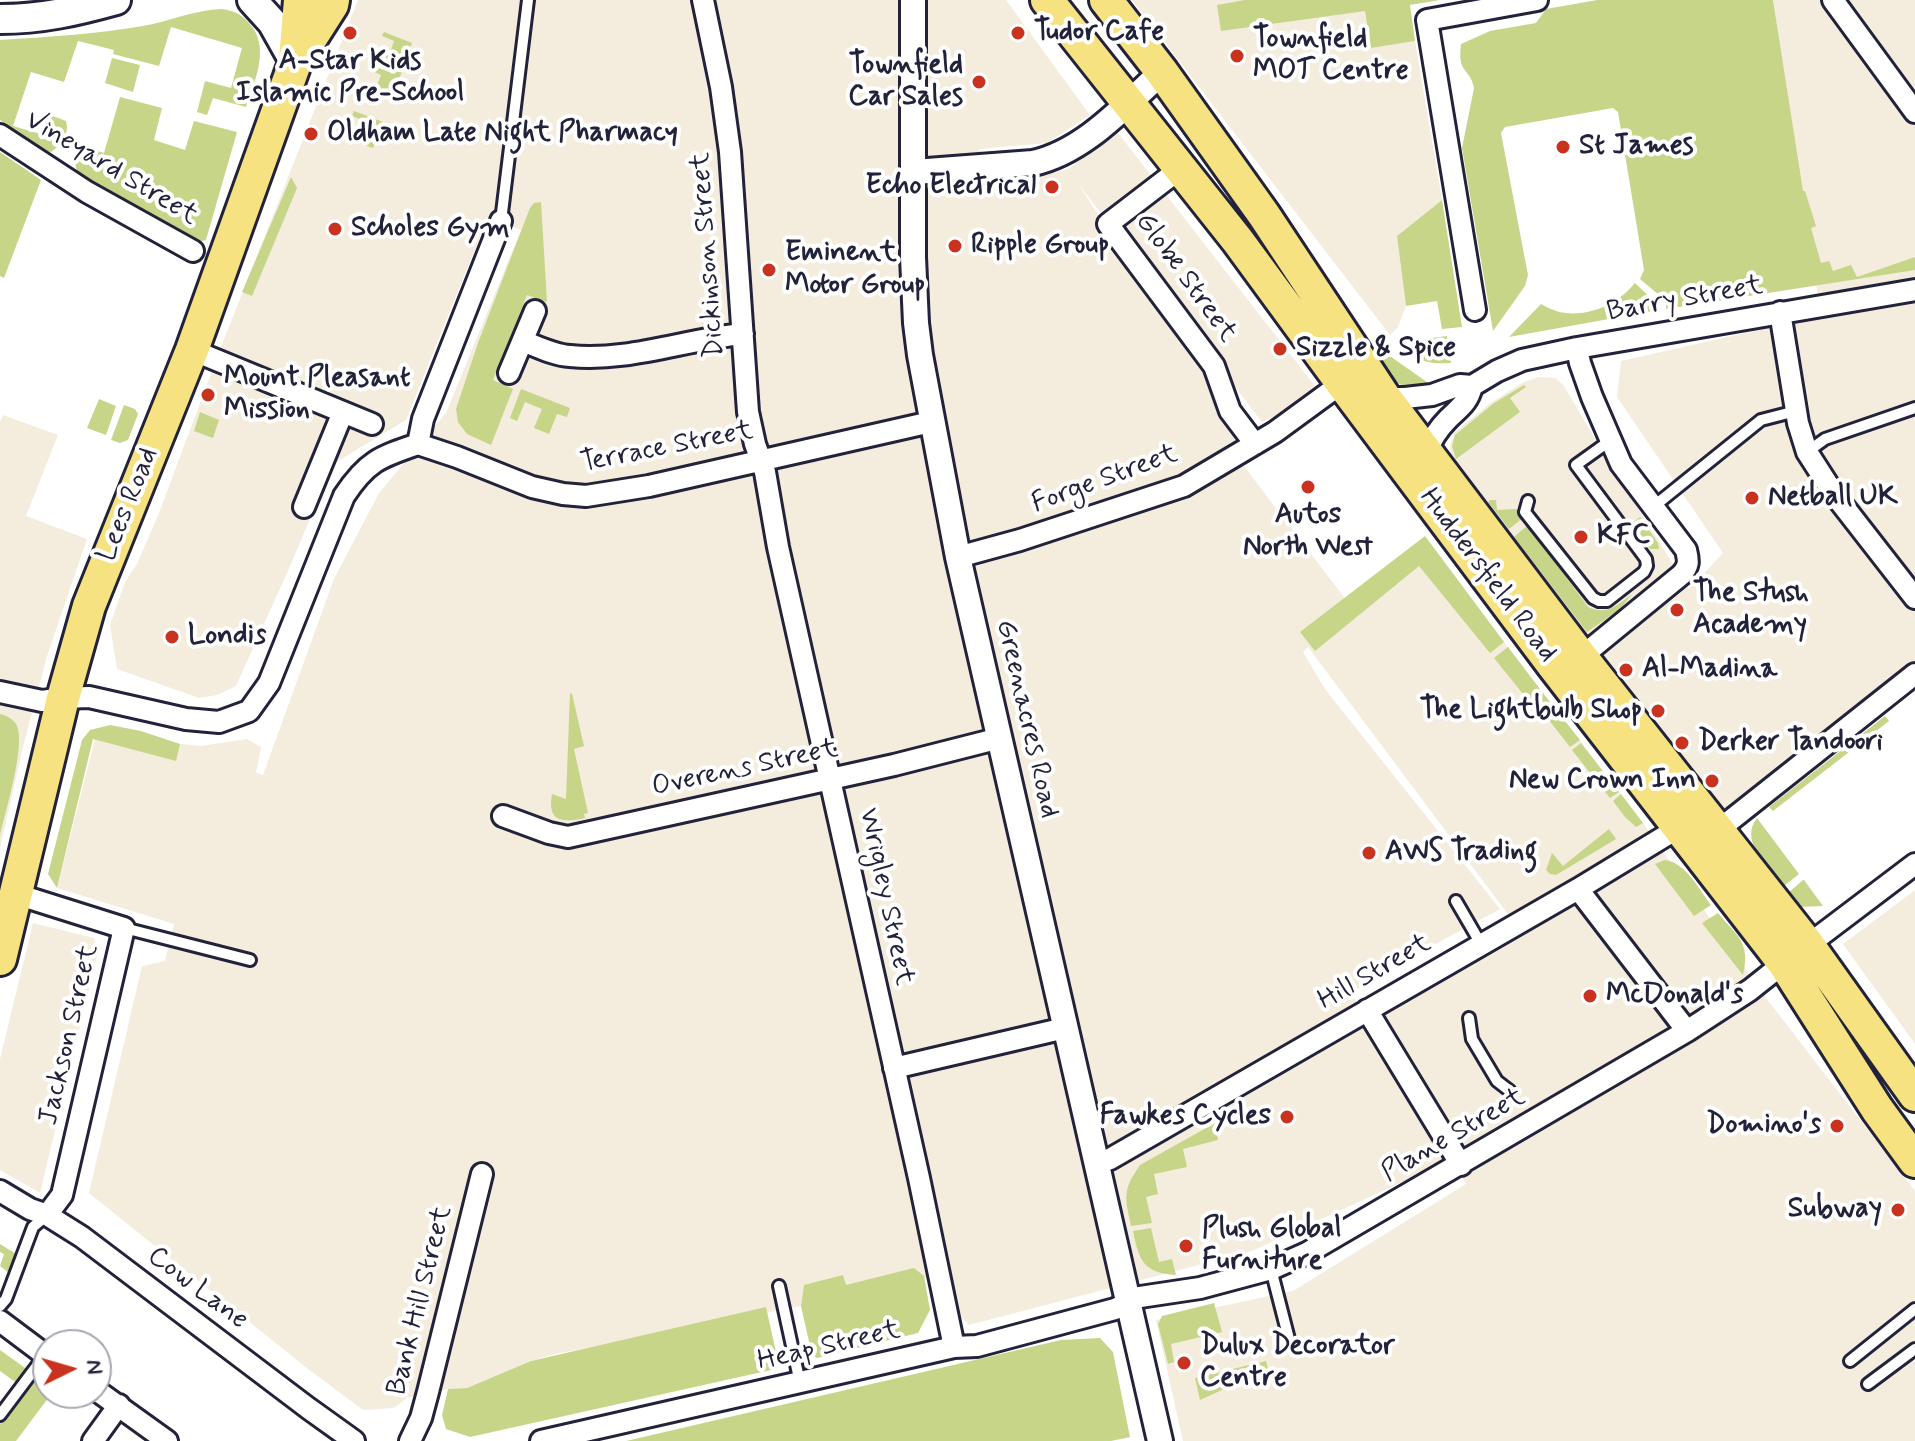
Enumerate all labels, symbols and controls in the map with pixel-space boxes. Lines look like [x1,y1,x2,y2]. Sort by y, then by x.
place label: Tudor Cafe [1034,16,1164,50]
place label: Townfield MOT Centre [1253,23,1409,89]
marker: A-Star Kids Islamic Pre-School [341,24,359,42]
marker: Tudor Cafe [1009,24,1027,42]
place label: A-Star Kids Islamic Pre-School [236,45,464,111]
marker: Townfield MOT Centre [1228,47,1246,65]
place label: Townfield Car Sales [848,49,963,115]
marker: Townfield Car Sales [970,73,988,91]
street label: Vineyard Street [18,104,204,234]
place label: Oldham Late Night Pharmacy [327,117,678,151]
marker: Oldham Late Night Pharmacy [302,125,320,143]
place label: St James [1579,130,1694,164]
marker: St James [1554,138,1572,156]
street label: Dickinson Street [685,151,733,359]
place label: Echo Electrical [866,170,1036,204]
marker: Echo Electrical [1043,178,1061,196]
street label: Globe Street [1127,207,1243,349]
place label: Scholes Gym [351,212,510,246]
marker: Scholes Gym [326,220,344,238]
place label: Ripple Group [971,229,1109,263]
place label: Eminent Motor Group [785,237,925,303]
marker: Ripple Group [946,237,964,255]
marker: Eminent Motor Group [760,261,778,279]
street label: Barry Street [1604,270,1766,330]
place label: Sizzle & Spice [1296,332,1456,366]
marker: Sizzle & Spice [1271,340,1289,358]
place label: Mount Pleasant Mission [224,362,410,428]
marker: Mount Pleasant Mission [199,386,217,404]
street label: Terrace Street [578,415,756,481]
street label: Forge Street [1028,438,1182,522]
street label: Lees Road [91,443,167,567]
marker: Autos North West [1299,478,1317,496]
place label: Netball UK [1768,481,1898,515]
street label: Huddersfield Road [1411,483,1563,669]
marker: Netball UK [1743,489,1761,507]
place label: Autos North West [1243,499,1373,565]
place label: KFC [1597,520,1650,554]
marker: KFC [1572,528,1590,546]
place label: The Stush Academy [1693,577,1809,643]
marker: The Stush Academy [1668,601,1686,619]
street label: Greenacres Road [987,617,1065,821]
place label: Londis [188,620,266,654]
marker: Londis [163,628,181,646]
place label: Al-Madina [1642,653,1777,687]
marker: Al-Madina [1617,661,1635,679]
place label: The Lightbulb Shop [1420,694,1642,728]
marker: The Lightbulb Shop [1649,702,1667,720]
place label: Derker Tandoori [1698,726,1883,760]
street label: Overens Street [649,733,841,805]
marker: Derker Tandoori [1673,734,1691,752]
place label: New Crown Inn [1509,764,1696,798]
marker: New Crown Inn [1703,772,1721,790]
street label: Wrigley Street [850,805,920,989]
place label: AWS Trading [1385,836,1537,870]
marker: AWS Trading [1360,844,1378,862]
street label: Hill Street [1313,927,1437,1019]
street label: Jackson Street [33,941,107,1129]
place label: McDonald's [1606,979,1743,1013]
marker: McDonald's [1581,987,1599,1005]
street label: Plane Street [1376,1081,1532,1191]
place label: Fawkes Cycles [1100,1100,1271,1134]
marker: Fawkes Cycles [1278,1108,1296,1126]
place label: Domino's [1706,1109,1821,1143]
marker: Domino's [1828,1117,1846,1135]
place label: Subway [1788,1193,1882,1227]
marker: Subway [1889,1201,1907,1219]
street label: Bank Hill Street [381,1203,461,1399]
place label: Plush Global Furniture [1202,1213,1342,1279]
marker: Plush Global Furniture [1177,1237,1195,1255]
street label: Cow Lane [140,1240,254,1338]
street label: Heap Street [754,1314,904,1380]
north arrow [32,1329,112,1409]
place label: Dulux Decorator Centre [1200,1330,1394,1396]
marker: Dulux Decorator Centre [1175,1354,1193,1372]
text: N [79,1359,109,1376]

